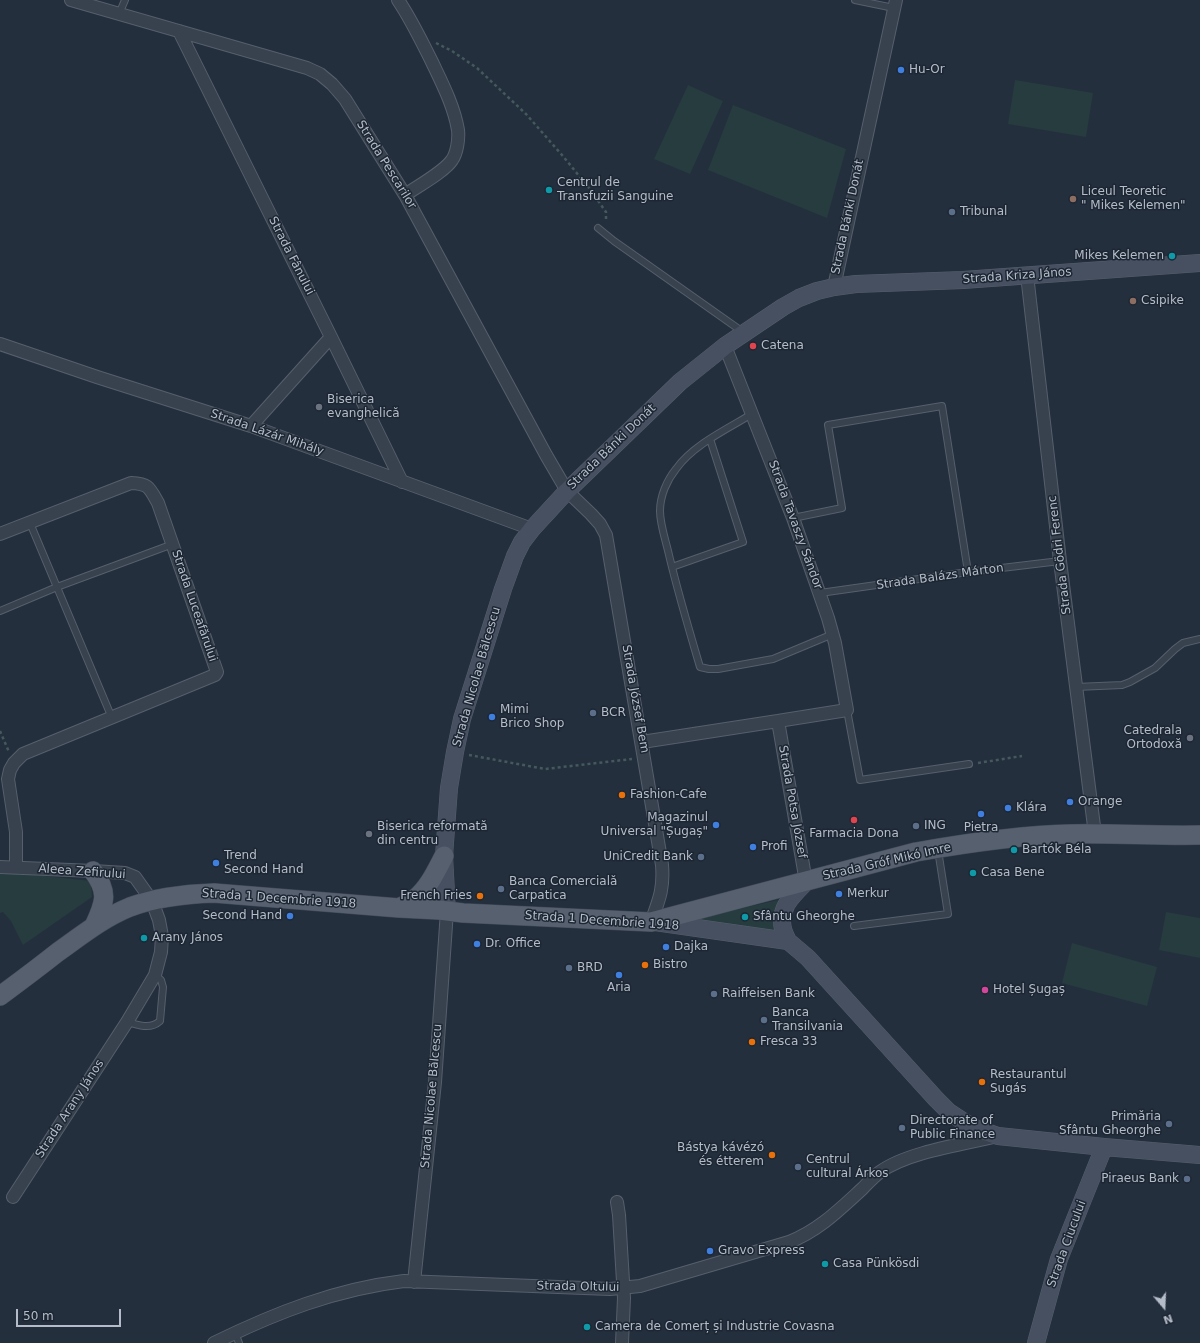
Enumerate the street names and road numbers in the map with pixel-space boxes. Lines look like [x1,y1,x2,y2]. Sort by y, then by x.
street label: Strada Pescarilor [353,118,419,212]
street label: Strada Bánki Donát [829,158,867,276]
street label: Strada Fânului [265,214,317,298]
street label: Strada Kriza János [962,265,1072,287]
street label: Strada Bánki Donát [565,401,659,493]
street label: Strada Lázár Mihály [208,407,326,459]
street label: Strada Tavaszy Sándor [765,458,825,592]
street label: Strada Gödri Ferenc [1046,495,1074,615]
street label: Strada Luceafărului [168,548,220,664]
street label: Strada Balázs Márton [875,561,1005,593]
street label: Strada Nicolae Bălcescu [450,605,504,749]
street label: Strada József Bem [618,644,652,754]
street label: Strada Potsa József [775,744,809,860]
street label: Strada Gróf Mikó Imre [821,840,953,884]
street label: Aleea Zefirului [38,862,126,882]
street label: Strada 1 Decembrie 1918 [201,886,357,912]
street label: Strada 1 Decembrie 1918 [524,908,680,934]
street label: Strada Nicolae Bălcescu [419,1023,445,1169]
street label: Strada Arany János [33,1057,107,1161]
street label: Strada Ciucului [1045,1199,1089,1289]
street label: Strada Oltului [537,1279,619,1295]

